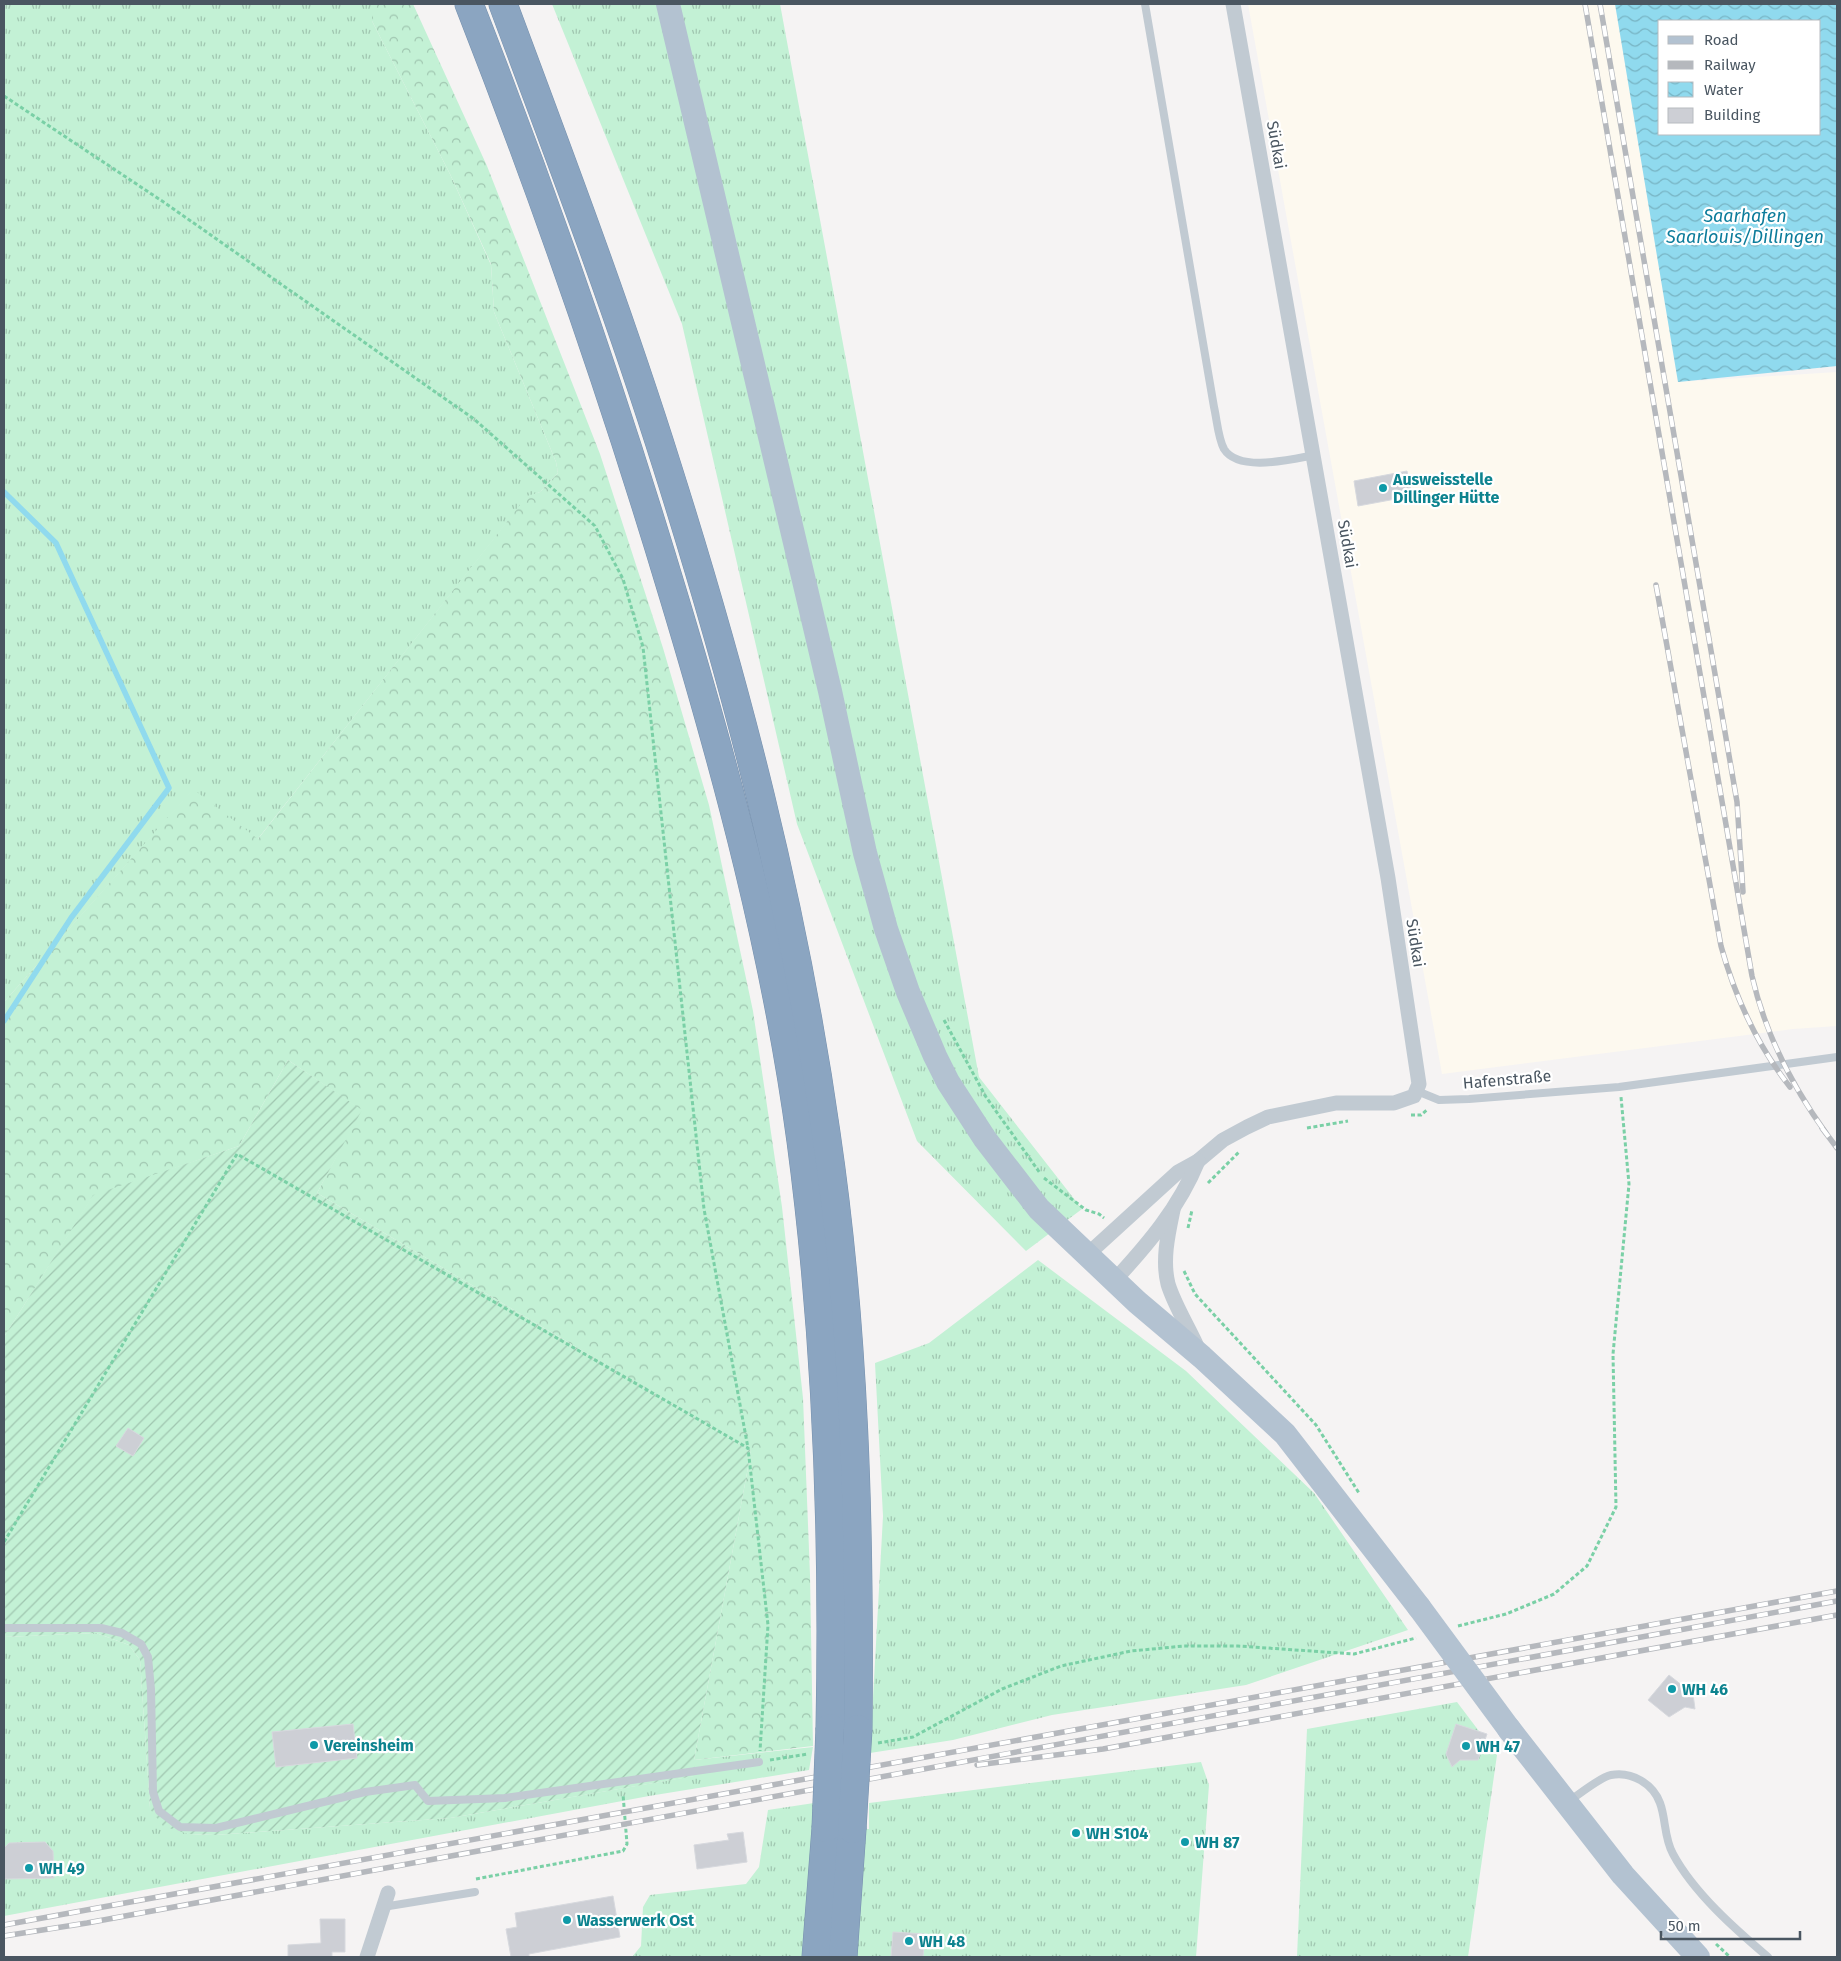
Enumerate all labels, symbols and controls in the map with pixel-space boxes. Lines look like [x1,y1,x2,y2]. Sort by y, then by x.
legend [1658,20,1821,135]
text: Road [1704,31,1739,49]
text: Railway [1704,56,1756,74]
text: Water [1704,81,1743,99]
text: Building [1704,106,1760,124]
street label: Südkai [1263,119,1290,171]
water label: Saarhafen Saarlouis/Dillingen [1665,205,1824,248]
place label: Ausweisstelle Dillinger Hütte [1392,470,1500,507]
marker: Ausweisstelle Dillinger Hütte [1377,482,1389,494]
street label: Südkai [1334,518,1361,570]
street label: Südkai [1402,918,1429,969]
street label: Hafenstraße [1462,1066,1552,1093]
place label: WH 46 [1682,1680,1728,1699]
marker: WH 46 [1666,1683,1678,1695]
place label: Vereinsheim [323,1736,414,1755]
place label: WH 47 [1476,1737,1521,1756]
marker: Vereinsheim [308,1739,320,1751]
marker: WH 47 [1460,1740,1472,1752]
place label: WH S104 [1086,1824,1148,1843]
marker: WH S104 [1070,1827,1082,1839]
place label: WH 87 [1195,1833,1240,1852]
marker: WH 87 [1179,1836,1191,1848]
place label: WH 49 [39,1859,85,1878]
marker: WH 49 [23,1862,35,1874]
scale bar [1661,1908,1800,1940]
place label: Wasserwerk Ost [577,1911,695,1930]
marker: Wasserwerk Ost [561,1914,573,1926]
text: 50 m [1668,1917,1701,1935]
place label: WH 48 [919,1932,965,1951]
marker: WH 48 [903,1935,915,1947]

